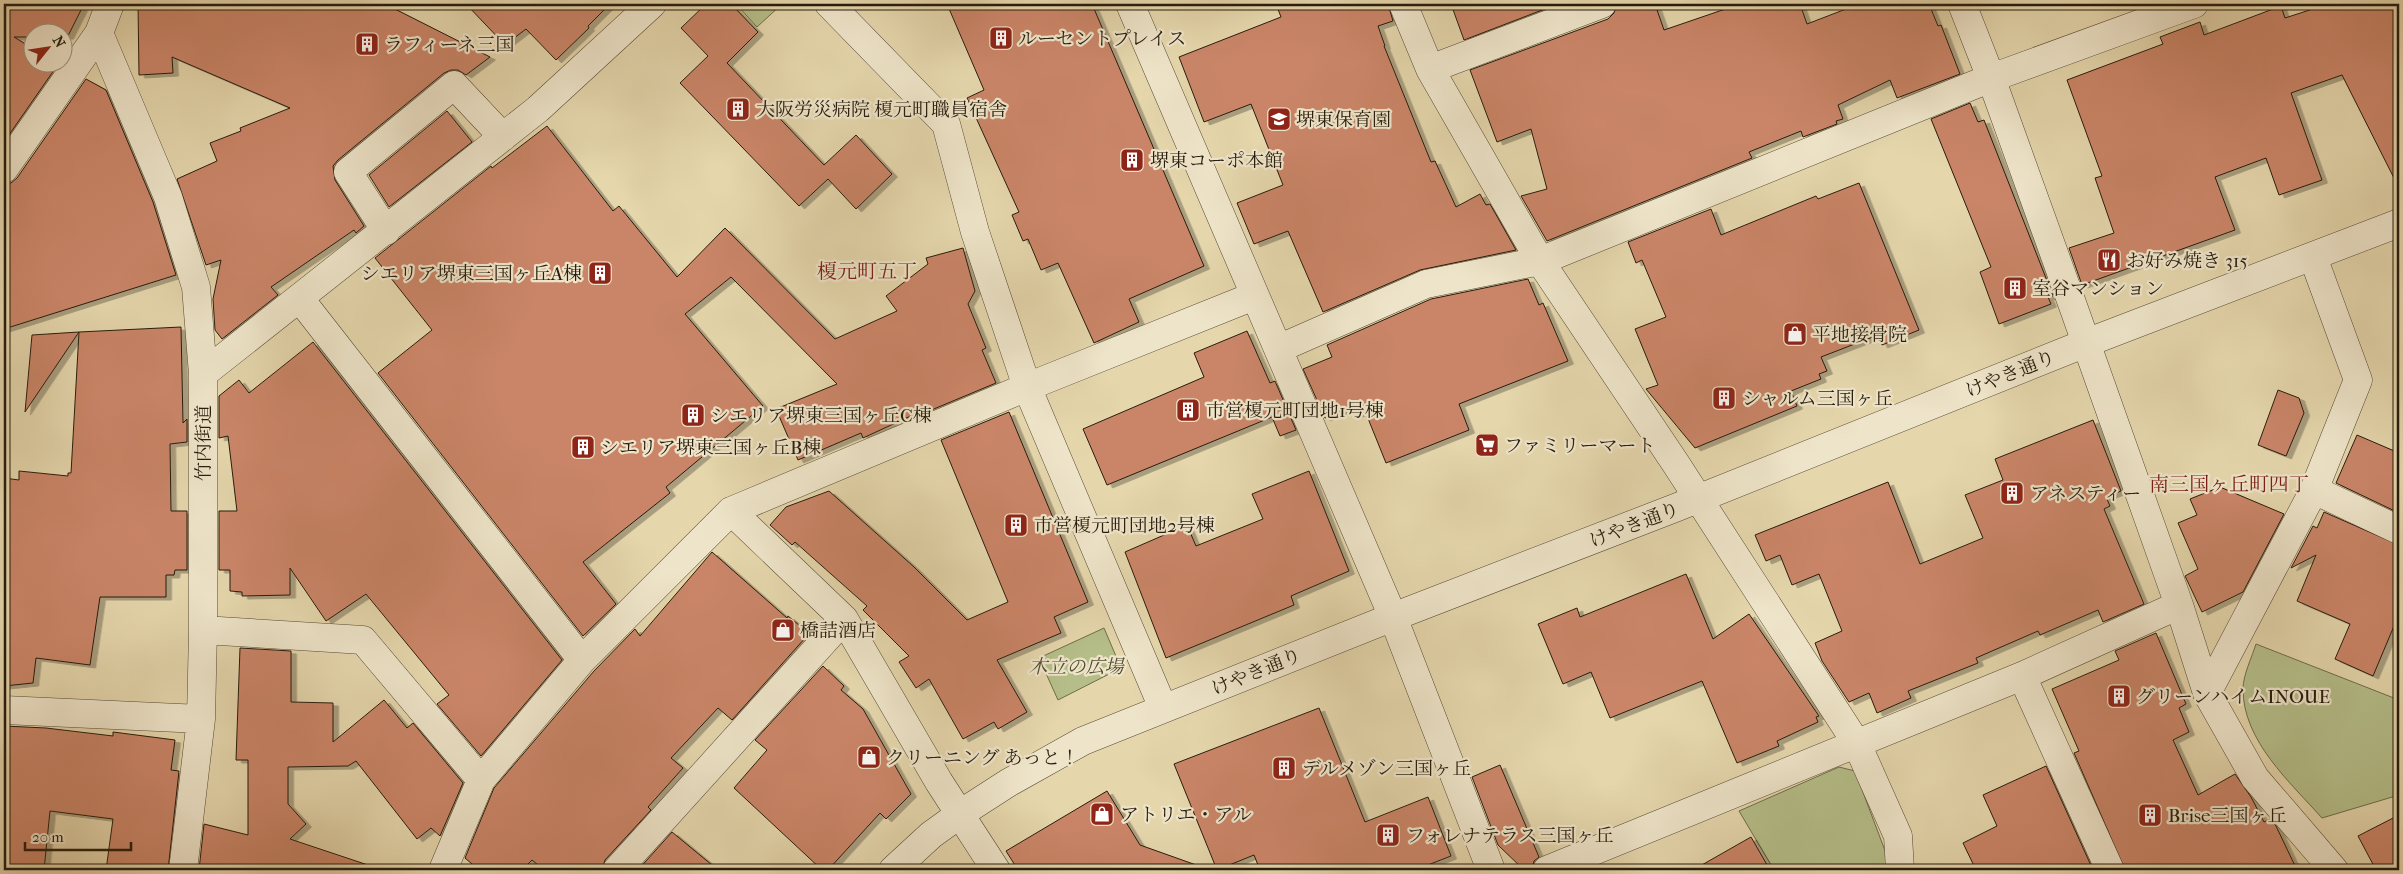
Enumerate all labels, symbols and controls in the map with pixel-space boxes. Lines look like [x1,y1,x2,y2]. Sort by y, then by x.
north arrow [22,22,72,72]
building icon: ルーセントプレイス [988,25,1014,51]
place label: ルーセントプレイス [1018,28,1186,50]
building icon: ラフィーネ三国 [354,31,380,57]
text: N [49,33,69,51]
place label: ラフィーネ三国 [384,34,515,56]
building icon: 大阪労災病院 榎元町職員宿舎 [725,96,751,122]
place label: 大阪労災病院 榎元町職員宿舎 [756,99,1007,121]
school or university icon: 堺東保育園 [1266,106,1292,132]
place label: 堺東保育園 [1296,109,1391,131]
building icon: 堺東コーポ本館 [1119,147,1145,173]
place label: 堺東コーポ本館 [1150,150,1283,172]
restaurant icon: お好み焼き 315 [2096,247,2122,273]
place label: お好み焼き 315 [2126,250,2248,272]
building icon: シエリア堺東三国ヶ丘A棟 [587,260,613,286]
district label: 榎元町五丁 [817,260,917,283]
place label: シエリア堺東三国ヶ丘A棟 [361,263,582,285]
building icon: 室谷マンション [2002,275,2028,301]
place label: 室谷マンション [2032,278,2164,300]
shop icon: 平地接骨院 [1782,321,1808,347]
place label: 平地接骨院 [1812,324,1907,346]
street label: けやき通り [1962,346,2059,402]
building icon: シャルム三国ヶ丘 [1711,385,1737,411]
place label: シャルム三国ヶ丘 [1742,388,1893,410]
building icon: 市営榎元町団地1号棟 [1175,397,1201,423]
place label: 市営榎元町団地1号棟 [1206,400,1384,422]
building icon: シエリア堺東三国ヶ丘C棟 [680,402,706,428]
street label: 竹内街道 [193,405,215,481]
place label: シエリア堺東三国ヶ丘C棟 [710,405,932,427]
supermarket icon: ファミリーマート [1474,432,1500,458]
building icon: シエリア堺東三国ヶ丘B棟 [570,434,596,460]
place label: ファミリーマート [1504,435,1656,457]
place label: シエリア堺東三国ヶ丘B棟 [600,437,821,459]
district label: 南三国ヶ丘町四丁 [2149,473,2309,496]
building icon: アネスティー [1999,480,2025,506]
place label: アネスティー [2030,483,2141,505]
street label: けやき通り [1586,498,1683,552]
building icon: 市営榎元町団地2号棟 [1003,512,1029,538]
place label: 市営榎元町団地2号棟 [1034,515,1215,537]
shop icon: 橋詰酒店 [770,617,796,643]
place label: 橋詰酒店 [800,620,876,642]
street label: けやき通り [1208,644,1305,700]
park label: 木立の広場 [1028,656,1125,678]
building icon: グリーンハイムINOUE [2106,683,2132,709]
place label: グリーンハイムINOUE [2136,686,2330,708]
shop icon: クリーニング あっと！ [856,744,882,770]
place label: クリーニング あっと！ [886,747,1080,769]
building icon: デルメゾン三国ヶ丘 [1271,755,1297,781]
place label: デルメゾン三国ヶ丘 [1302,758,1471,780]
shop icon: アトリエ・アル [1089,801,1115,827]
building icon: Brise三国ヶ丘 [2137,802,2163,828]
place label: アトリエ・アル [1120,804,1252,826]
place label: Brise三国ヶ丘 [2168,805,2286,827]
scale bar [25,819,131,851]
building icon: フォレナテラス三国ヶ丘 [1375,822,1401,848]
place label: フォレナテラス三国ヶ丘 [1406,825,1613,847]
text: 20 m [32,828,64,846]

